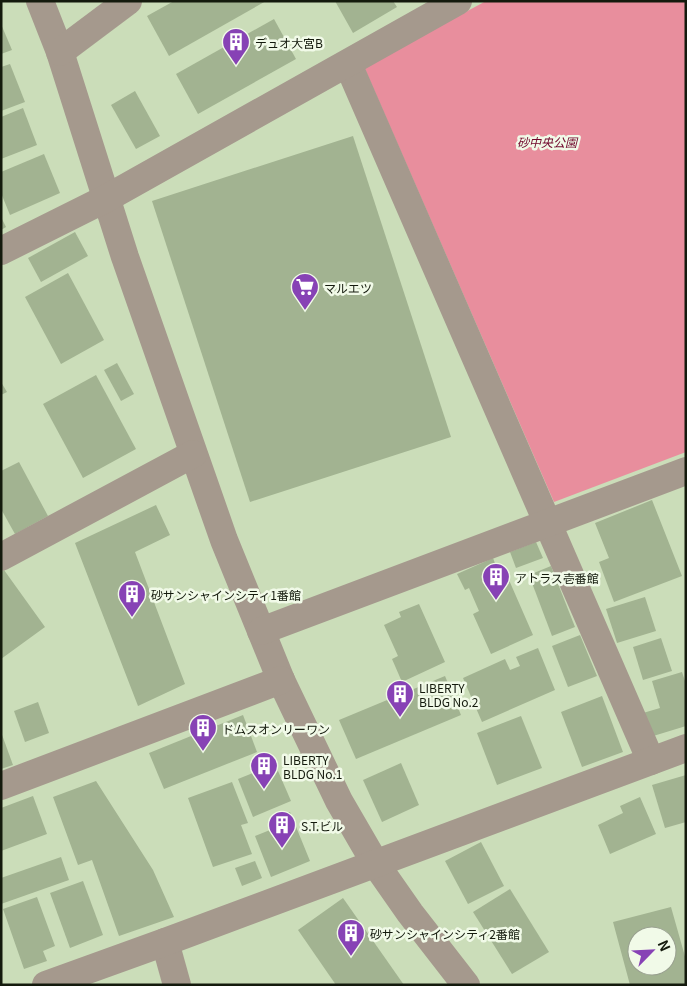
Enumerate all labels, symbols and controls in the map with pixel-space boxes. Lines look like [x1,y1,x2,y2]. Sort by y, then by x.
building icon: デュオ大宮B [221,27,251,66]
place label: デュオ大宮B [255,34,323,51]
park label: 砂中央公園 [517,133,579,150]
supermarket icon: マルエツ [290,272,320,311]
place label: マルエツ [324,279,372,296]
building icon: アトラス壱番館 [481,562,511,601]
place label: アトラス壱番館 [515,569,599,586]
building icon: 砂サンシャインシティ1番館 [117,579,147,618]
place label: 砂サンシャインシティ1番館 [151,586,301,603]
building icon: LIBERTY BLDG No.2 [385,679,415,718]
place label: LIBERTY BLDG No.2 [419,679,479,710]
building icon: ドムスオンリーワン [188,713,218,752]
place label: ドムスオンリーワン [222,720,330,737]
building icon: LIBERTY BLDG No.1 [249,751,279,790]
place label: LIBERTY BLDG No.1 [283,751,342,782]
building icon: S.T.ビル [267,810,297,849]
place label: S.T.ビル [301,817,343,834]
building icon: 砂サンシャインシティ2番館 [336,918,366,957]
place label: 砂サンシャインシティ2番館 [370,925,520,942]
north arrow [627,926,677,976]
text: N [654,936,676,954]

